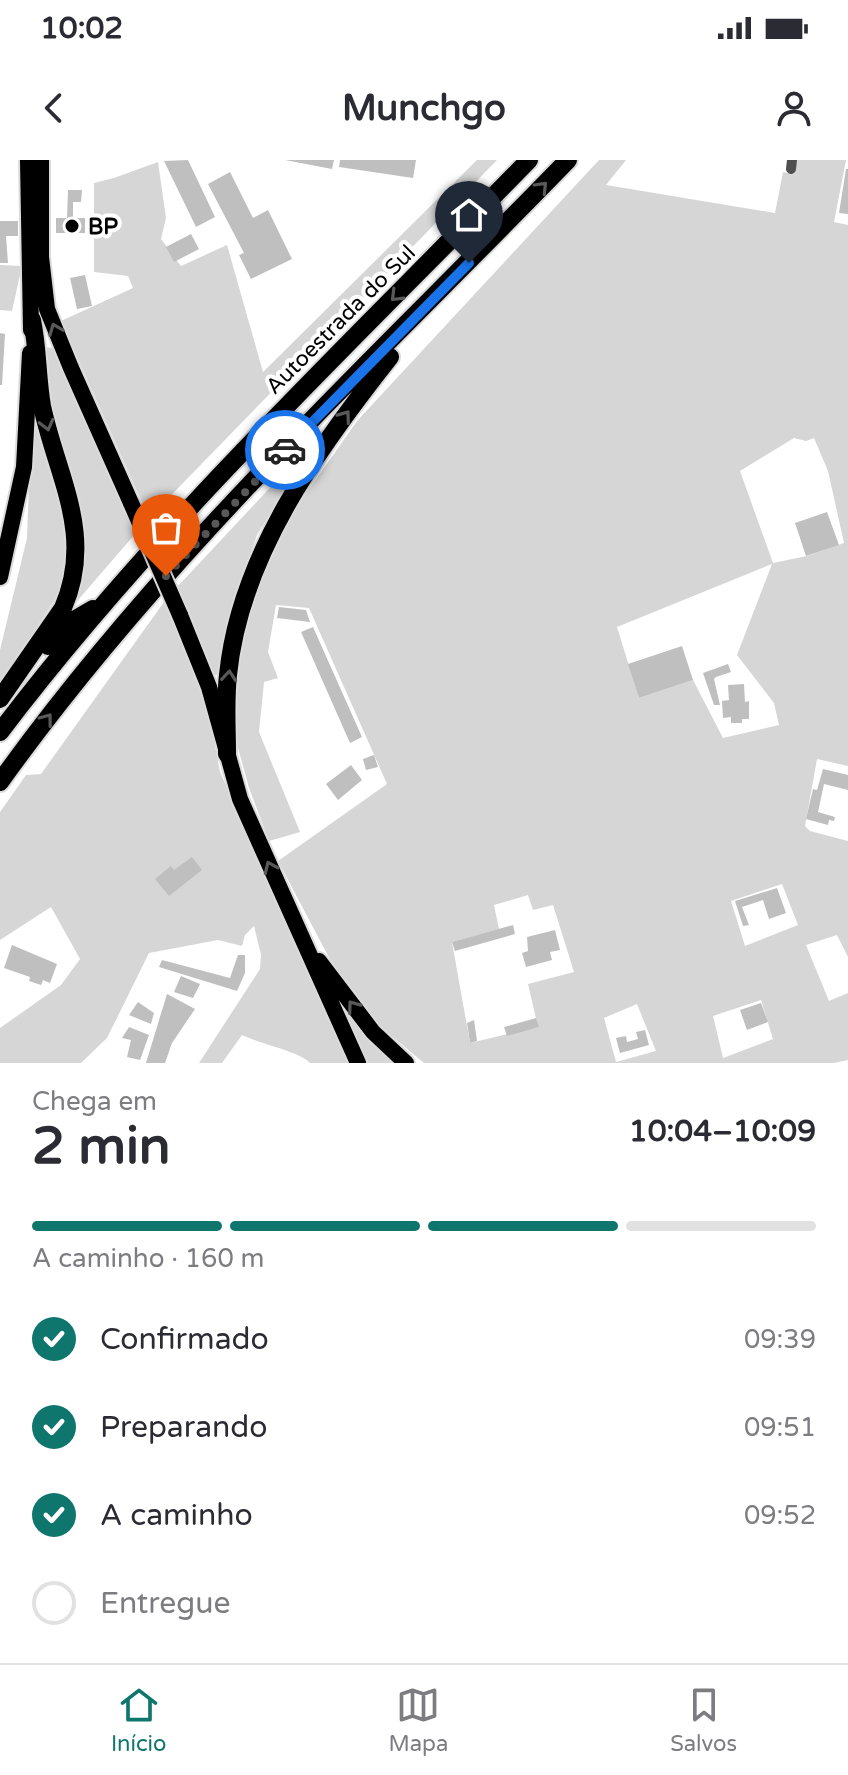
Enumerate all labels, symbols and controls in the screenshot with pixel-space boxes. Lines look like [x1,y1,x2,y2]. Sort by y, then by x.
text: 10:02 [40,10,123,47]
icon: back [32,86,76,130]
icon: person [772,86,816,130]
text: Munchgo [342,87,506,130]
pin [435,181,503,263]
one-way arrow [533,182,547,196]
icon: home [447,193,491,237]
place label: BP [88,214,118,240]
marker: BP [63,217,81,235]
street label: Autoestrada do Sul [261,240,421,400]
one-way arrow [391,287,406,301]
one-way arrow [48,323,65,337]
courier [245,410,325,490]
one-way arrow [335,411,349,425]
one-way arrow [38,418,55,431]
icon: car [263,428,307,472]
pin [132,494,200,576]
icon: bag [144,506,188,550]
one-way arrow [220,669,237,682]
one-way arrow [37,713,51,728]
one-way arrow [263,861,279,875]
one-way arrow [348,1000,363,1015]
text: Chega em [32,1086,157,1117]
text: 10:04–10:09 [629,1113,816,1150]
text: 2 min [32,1115,171,1178]
text: A caminho · 160 m [32,1243,264,1274]
icon: check [32,1317,76,1361]
text: Confirmado [100,1321,269,1358]
text: 09:39 [744,1324,816,1355]
icon: check [32,1405,76,1449]
text: Preparando [100,1409,268,1446]
text: 09:51 [744,1412,816,1443]
icon: check [32,1493,76,1537]
text: A caminho [100,1497,253,1534]
text: 09:52 [744,1500,816,1531]
text: Entregue [100,1585,231,1622]
tab: Início [111,1683,166,1757]
tab: Mapa [388,1683,448,1757]
tab: Salvos [670,1683,737,1757]

